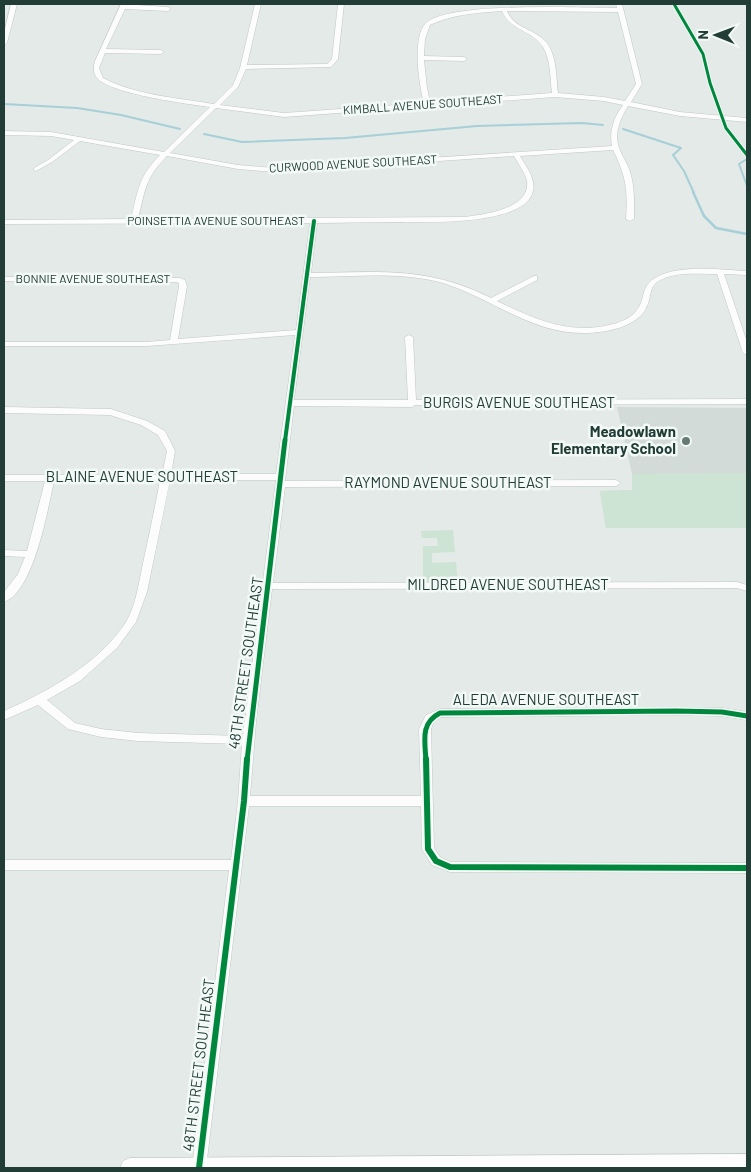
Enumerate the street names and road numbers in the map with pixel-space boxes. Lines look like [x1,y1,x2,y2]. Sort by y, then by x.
street label: KIMBALL AVENUE SOUTHEAST [342,91,504,117]
street label: CURWOOD AVENUE SOUTHEAST [269,152,438,174]
street label: POINSETTIA AVENUE SOUTHEAST [127,213,305,227]
street label: BONNIE AVENUE SOUTHEAST [16,271,171,285]
street label: BURGIS AVENUE SOUTHEAST [423,393,615,411]
street label: BLAINE AVENUE SOUTHEAST [46,467,238,485]
street label: RAYMOND AVENUE SOUTHEAST [344,473,552,491]
street label: 48TH STREET SOUTHEAST [224,575,266,750]
street label: MILDRED AVENUE SOUTHEAST [407,575,609,593]
street label: ALEDA AVENUE SOUTHEAST [453,690,639,708]
street label: 48TH STREET SOUTHEAST [178,977,218,1152]

